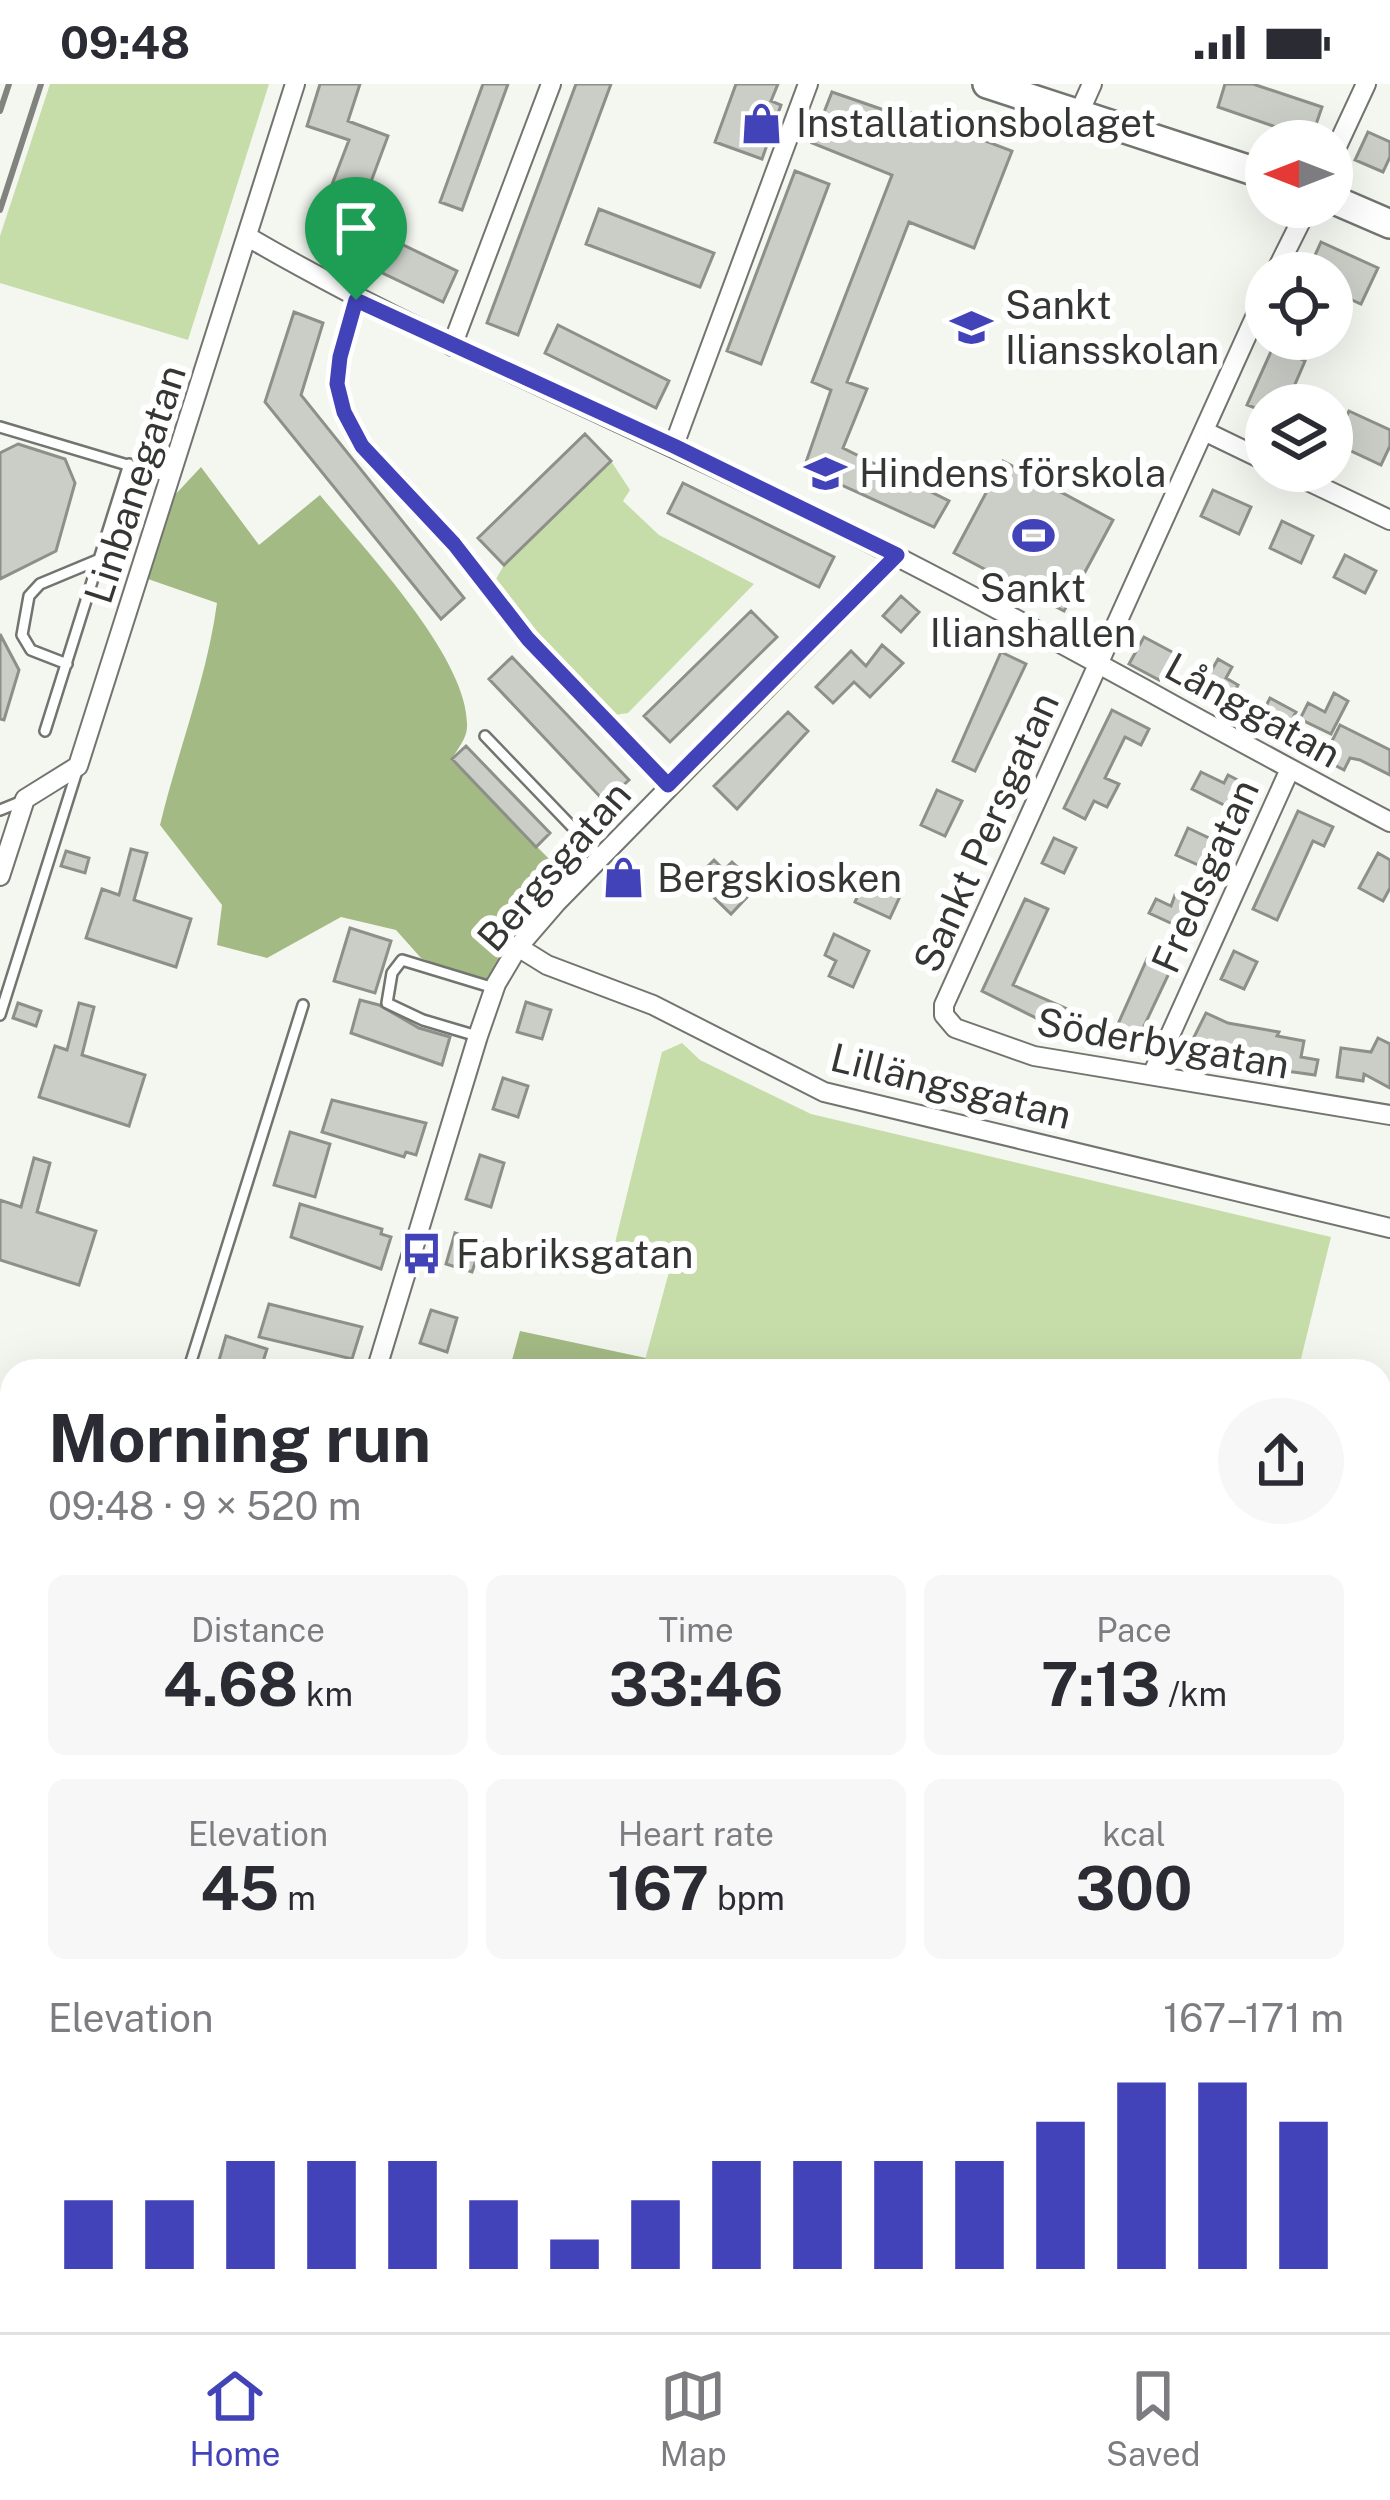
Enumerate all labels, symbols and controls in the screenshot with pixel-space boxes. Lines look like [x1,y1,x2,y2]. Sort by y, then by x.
text: 09:48 [60,16,190,69]
shop icon: Installationsbolaget [739,100,785,146]
place label: Installationsbolaget [796,100,1156,146]
north arrow [1245,120,1353,228]
map controls [1245,120,1353,492]
pin [305,177,407,300]
icon: arrive [323,195,389,261]
button: locate [1245,252,1353,360]
place label: Sankt Iliansskolan [1005,282,1219,373]
school or university icon: Sankt Iliansskolan [948,304,994,350]
street label: Linbanegatan [75,359,195,609]
button: layers [1245,384,1353,492]
school or university icon: Hindens förskola [802,450,848,496]
place label: Hindens förskola [859,450,1166,496]
sports icon: Sankt Ilianshallen [1010,513,1056,559]
place label: Sankt Ilianshallen [930,565,1136,656]
street label: Långgatan [1157,643,1349,777]
street label: Sankt Persgatan [904,685,1068,979]
street label: Bergsgatan [468,772,640,960]
street label: Fredsgatan [1142,772,1268,980]
shop icon: Bergskiosken [600,855,646,901]
place label: Bergskiosken [657,855,902,901]
street label: Söderbygatan [1033,998,1293,1088]
street label: Lillängsgatan [826,1034,1076,1138]
bus stop icon: Fabriksgatan [399,1231,445,1277]
place label: Fabriksgatan [456,1231,693,1277]
button: share [1218,1398,1344,1524]
text: Morning run [48,1399,431,1477]
text: 09:48 · 9 × 520 m [48,1483,362,1529]
text: Distance [191,1611,325,1649]
text: Time [658,1611,734,1649]
text: Pace [1096,1611,1172,1649]
text: 4.68 [163,1649,298,1720]
text: 33:46 [609,1649,783,1720]
text: 7:13 [1041,1649,1160,1720]
text: km [298,1675,353,1713]
text: /km [1160,1675,1227,1713]
text: Elevation [188,1815,328,1853]
text: Heart rate [618,1815,774,1853]
text: kcal [1102,1815,1166,1853]
text: 45 [200,1853,279,1924]
text: 167 [607,1853,709,1924]
text: 300 [1076,1853,1192,1924]
text: m [279,1879,316,1917]
text: bpm [709,1879,785,1917]
text: Elevation [48,1995,214,2041]
text: 167–171 m [1163,1995,1344,2041]
tab: Home [190,2363,281,2473]
tab: Map [660,2363,727,2473]
tab: Saved [1106,2363,1200,2473]

